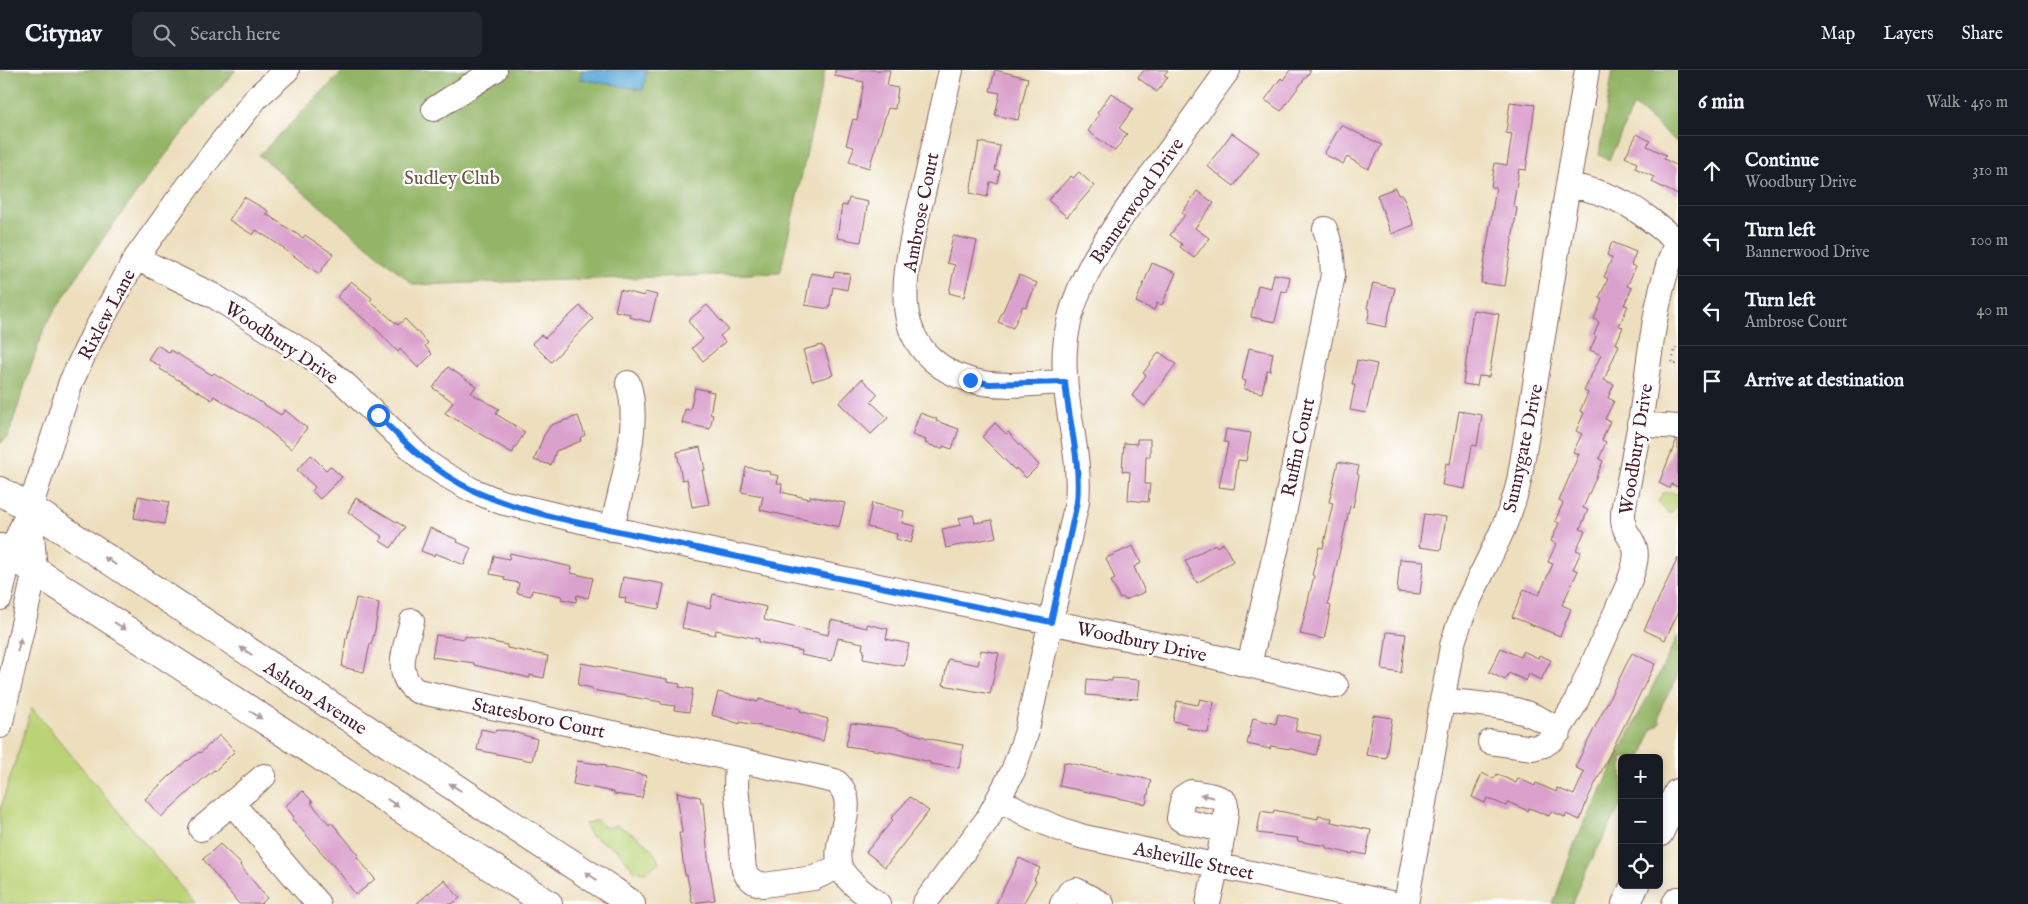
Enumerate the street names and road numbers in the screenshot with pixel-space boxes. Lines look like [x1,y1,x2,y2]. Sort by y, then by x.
street label: Bannerwood Drive [1085,133,1190,269]
street label: Ambrose Court [898,150,945,275]
street label: Rixlew Lane [74,265,142,365]
street label: Woodbury Drive [219,297,343,391]
street label: Sunnygate Drive [1499,382,1549,515]
street label: Woodbury Drive [1615,382,1659,517]
street label: Ruffin Court [1277,395,1321,499]
street label: Woodbury Drive [1074,617,1209,669]
street label: Ashton Avenue [258,656,371,741]
street label: Statesboro Court [470,693,608,745]
street label: Asheville Street [1130,837,1256,886]

